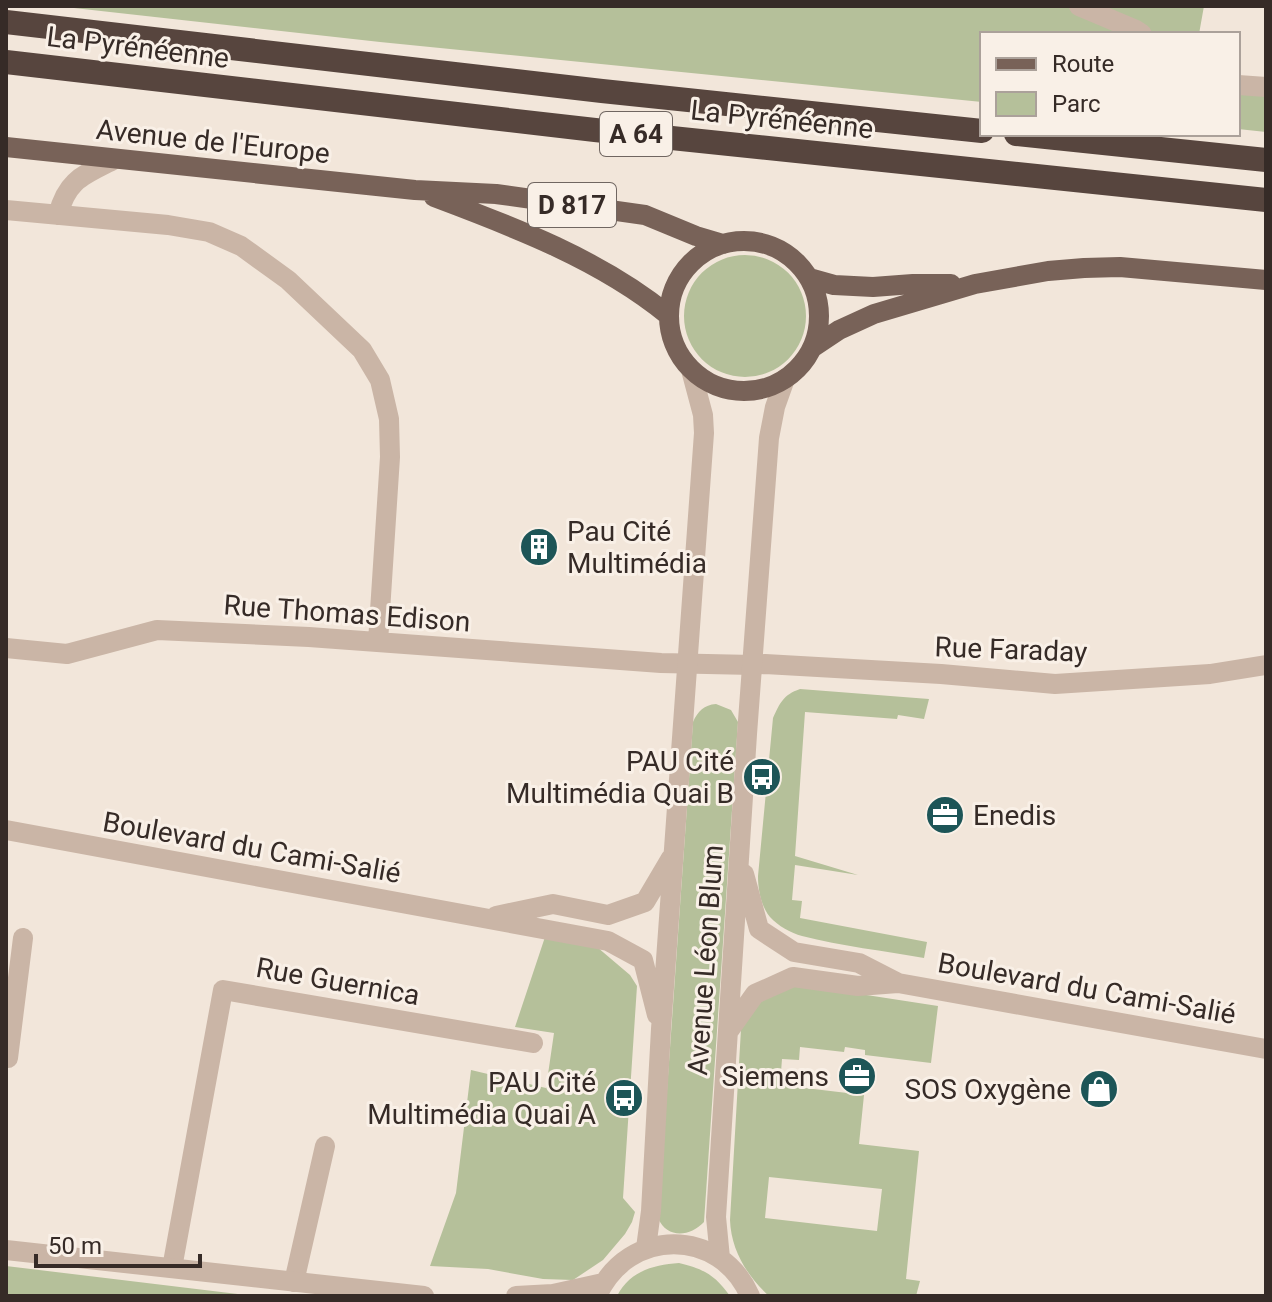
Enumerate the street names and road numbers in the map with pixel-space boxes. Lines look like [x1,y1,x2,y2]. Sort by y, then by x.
street label: La Pyrénéenne [45,20,231,75]
street label: La Pyrénéenne [689,94,875,145]
road number: A 64 [600,112,672,156]
street label: Avenue de l'Europe [95,113,331,170]
road number: D 817 [528,183,616,227]
street label: Rue Thomas Edison [222,588,471,639]
street label: Rue Faraday [934,630,1088,669]
street label: Boulevard du Cami-Salié [100,805,403,890]
street label: Avenue Léon Blum [681,844,730,1076]
street label: Boulevard du Cami-Salié [935,946,1238,1031]
street label: Rue Guernica [254,951,422,1012]

